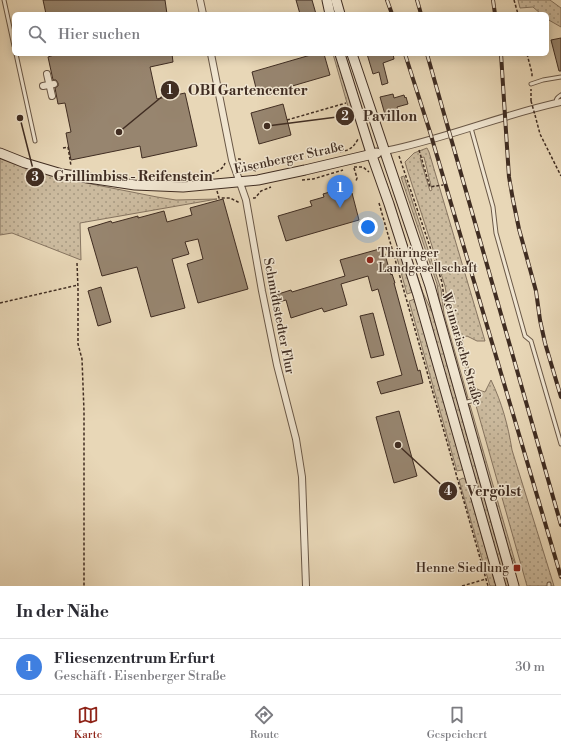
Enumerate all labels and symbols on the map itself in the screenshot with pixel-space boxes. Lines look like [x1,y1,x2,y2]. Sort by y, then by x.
callout: OBI Gartencenter [160,77,316,103]
text: OBI Gartencenter [188,82,308,100]
text: 1 [167,83,173,98]
callout: Pavillon [335,103,426,129]
text: Pavillon [363,108,417,126]
text: 2 [341,109,349,124]
street label: Eisenberger Straße [232,138,346,177]
callout: Grillimbiss - Reifenstein [25,164,221,190]
text: Grillimbiss - Reifenstein [53,168,213,186]
text: 3 [31,170,39,185]
pin: 1 [327,175,353,208]
your location [358,217,378,237]
place label: Thüringer Landgesellschaft [378,245,478,276]
marker: Thüringer Landgesellschaft [365,255,375,265]
street label: Schmidtstedter Flur [260,256,298,376]
street label: Weimarische Straße [438,290,486,408]
callout: Vergölst [438,478,529,504]
text: Vergölst [466,483,522,501]
text: 4 [444,484,452,499]
place label: Henne Siedlung [416,560,509,576]
marker: Henne Siedlung [512,563,522,573]

